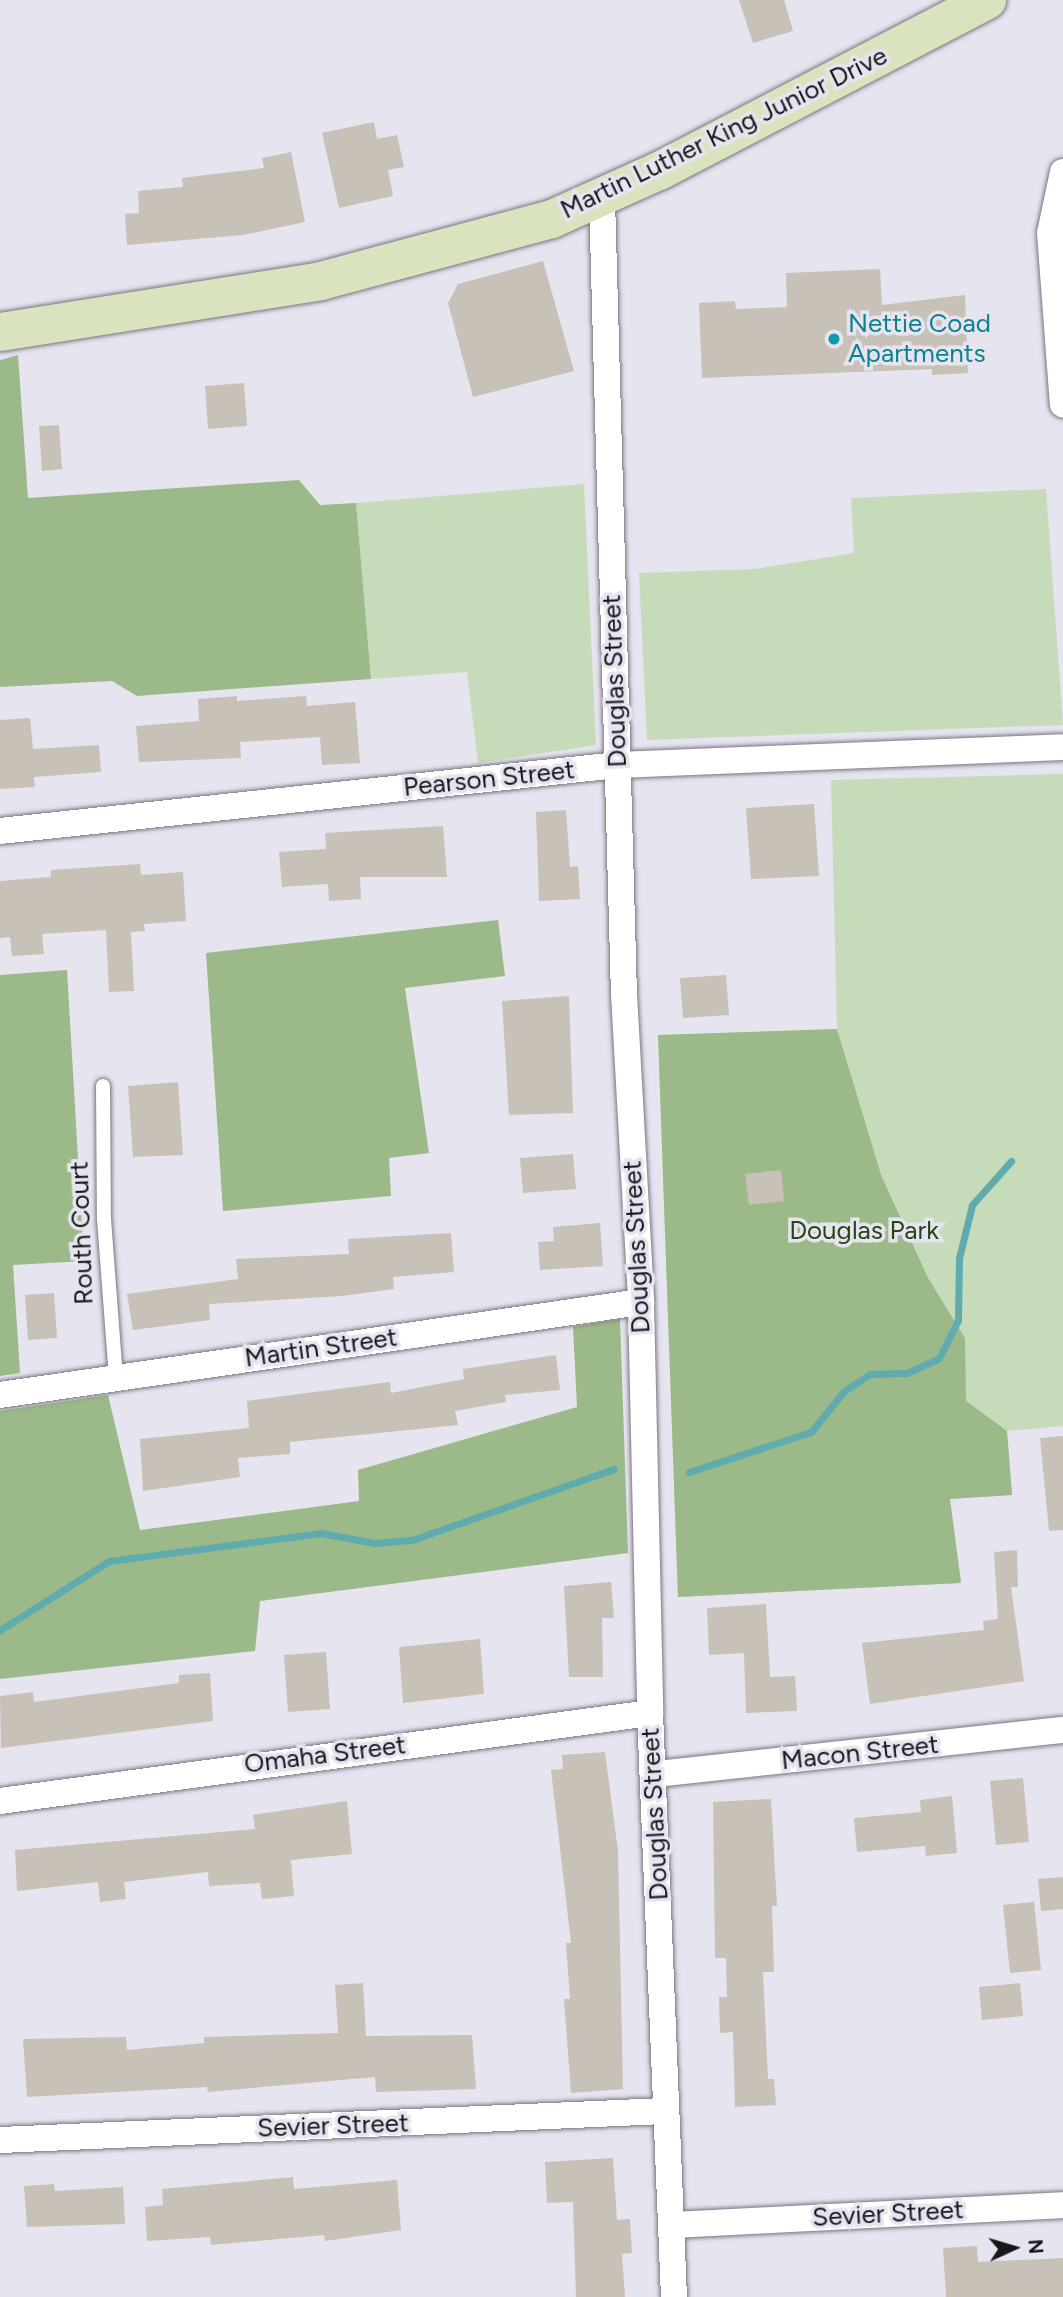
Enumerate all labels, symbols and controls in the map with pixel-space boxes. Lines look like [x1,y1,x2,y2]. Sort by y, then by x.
street label: Martin Luther King Junior Drive [556,40,892,226]
place label: Nettie Coad Apartments [848,308,991,370]
marker: Nettie Coad Apartments [826,331,842,347]
street label: Douglas Street [596,594,634,768]
street label: Pearson Street [402,754,576,804]
street label: Douglas Street [617,1160,657,1334]
street label: Routh Court [64,1161,100,1305]
park label: Douglas Park [789,1215,939,1247]
street label: Martin Street [243,1322,399,1374]
street label: Douglas Street [635,1727,675,1901]
street label: Macon Street [780,1729,940,1777]
street label: Omaha Street [242,1730,408,1780]
street label: Sevier Street [257,2108,409,2144]
street label: Sevier Street [812,2194,964,2234]
north arrow [979,2213,1049,2283]
text: N [1023,2238,1047,2255]

